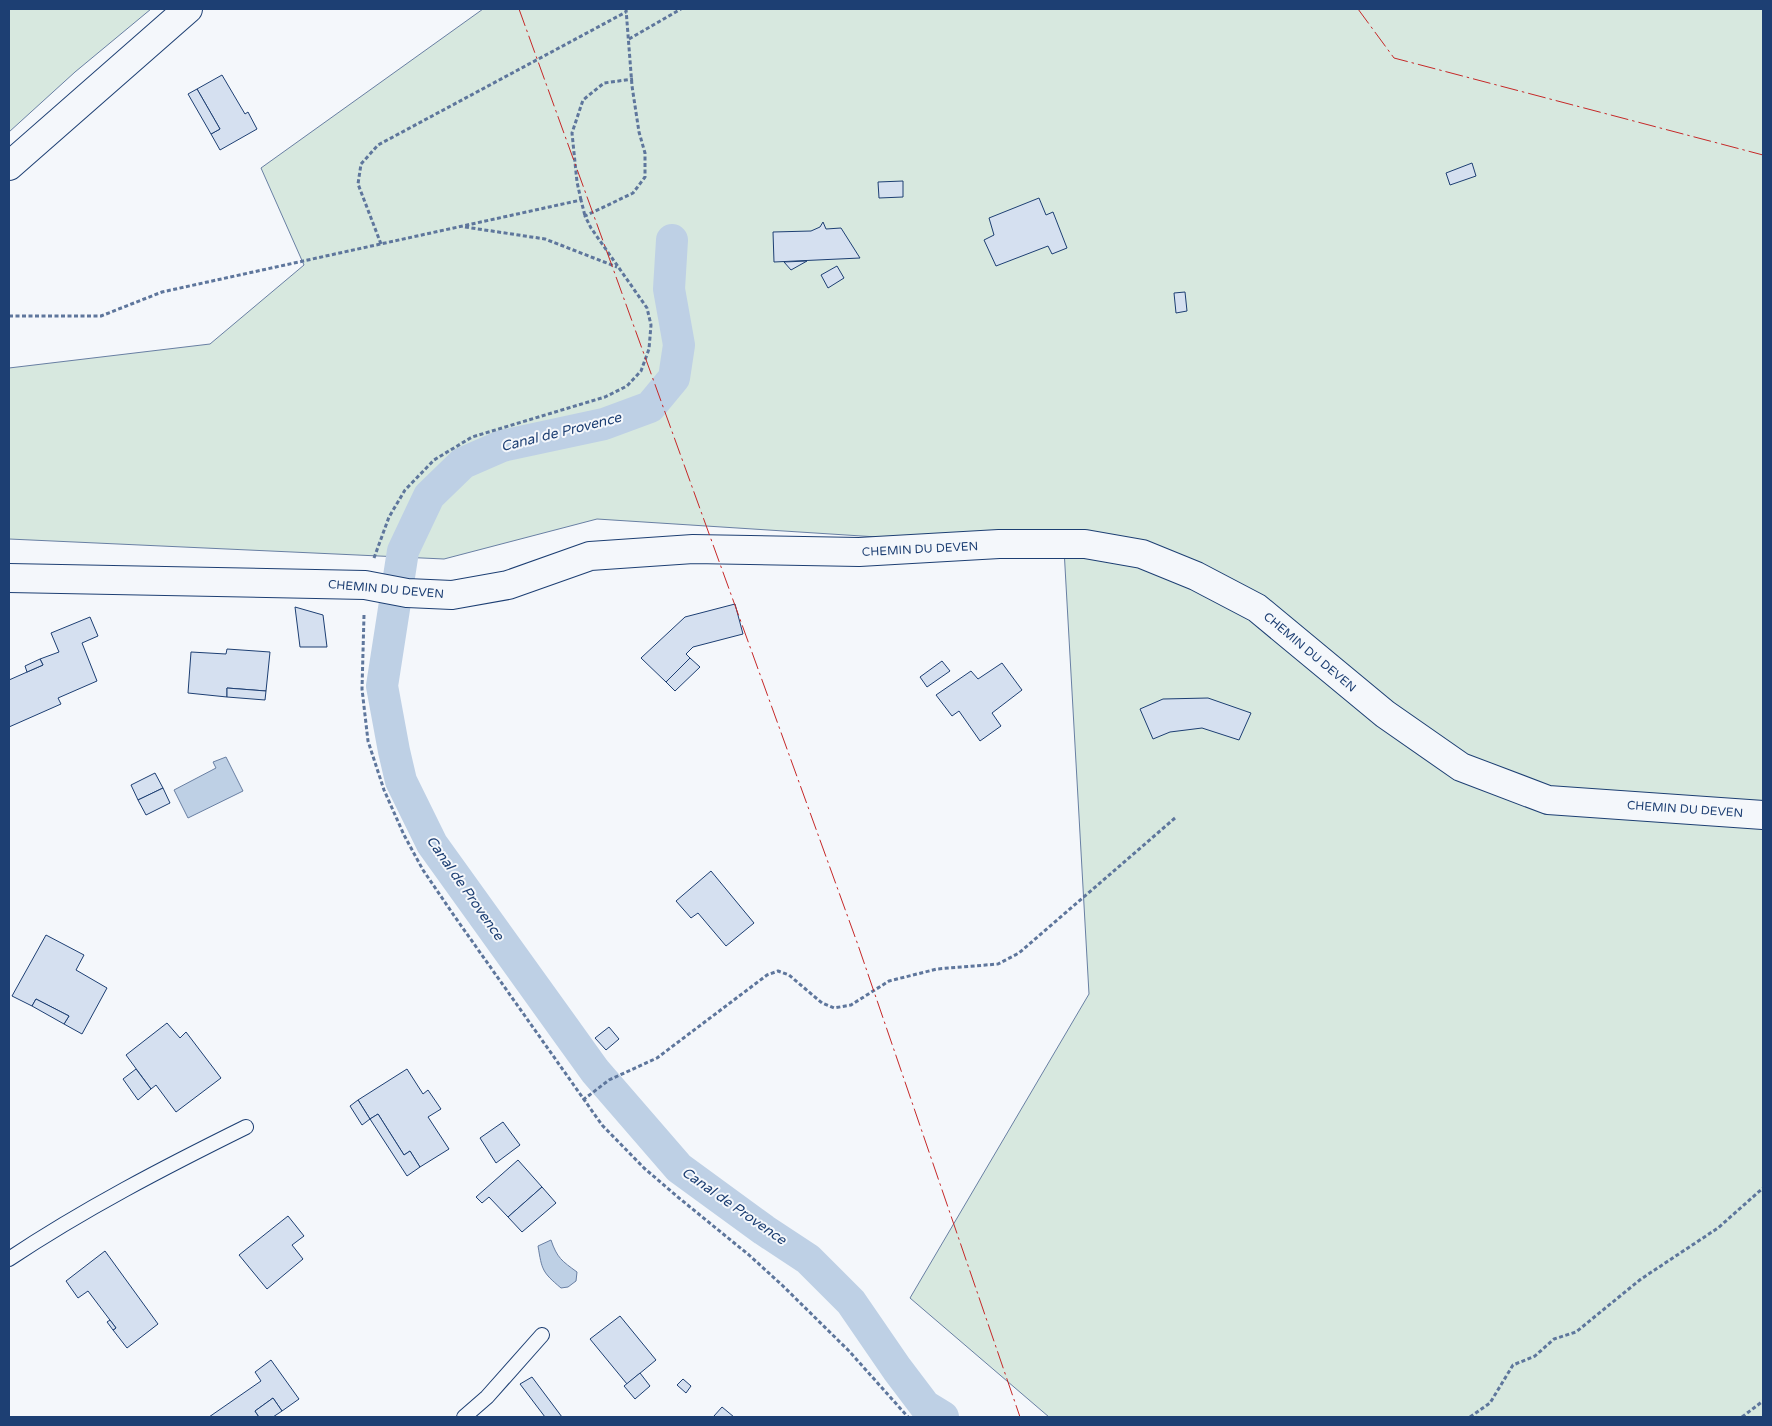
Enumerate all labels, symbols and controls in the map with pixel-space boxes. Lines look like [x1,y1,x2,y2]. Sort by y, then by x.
water label: Canal de Provence [499,409,624,455]
street label: CHEMIN DU DEVEN [862,539,978,559]
street label: CHEMIN DU DEVEN [327,577,445,601]
street label: CHEMIN DU DEVEN [1261,609,1359,695]
street label: CHEMIN DU DEVEN [1626,798,1744,820]
water label: Canal de Provence [423,833,508,944]
water label: Canal de Provence [679,1164,790,1249]

